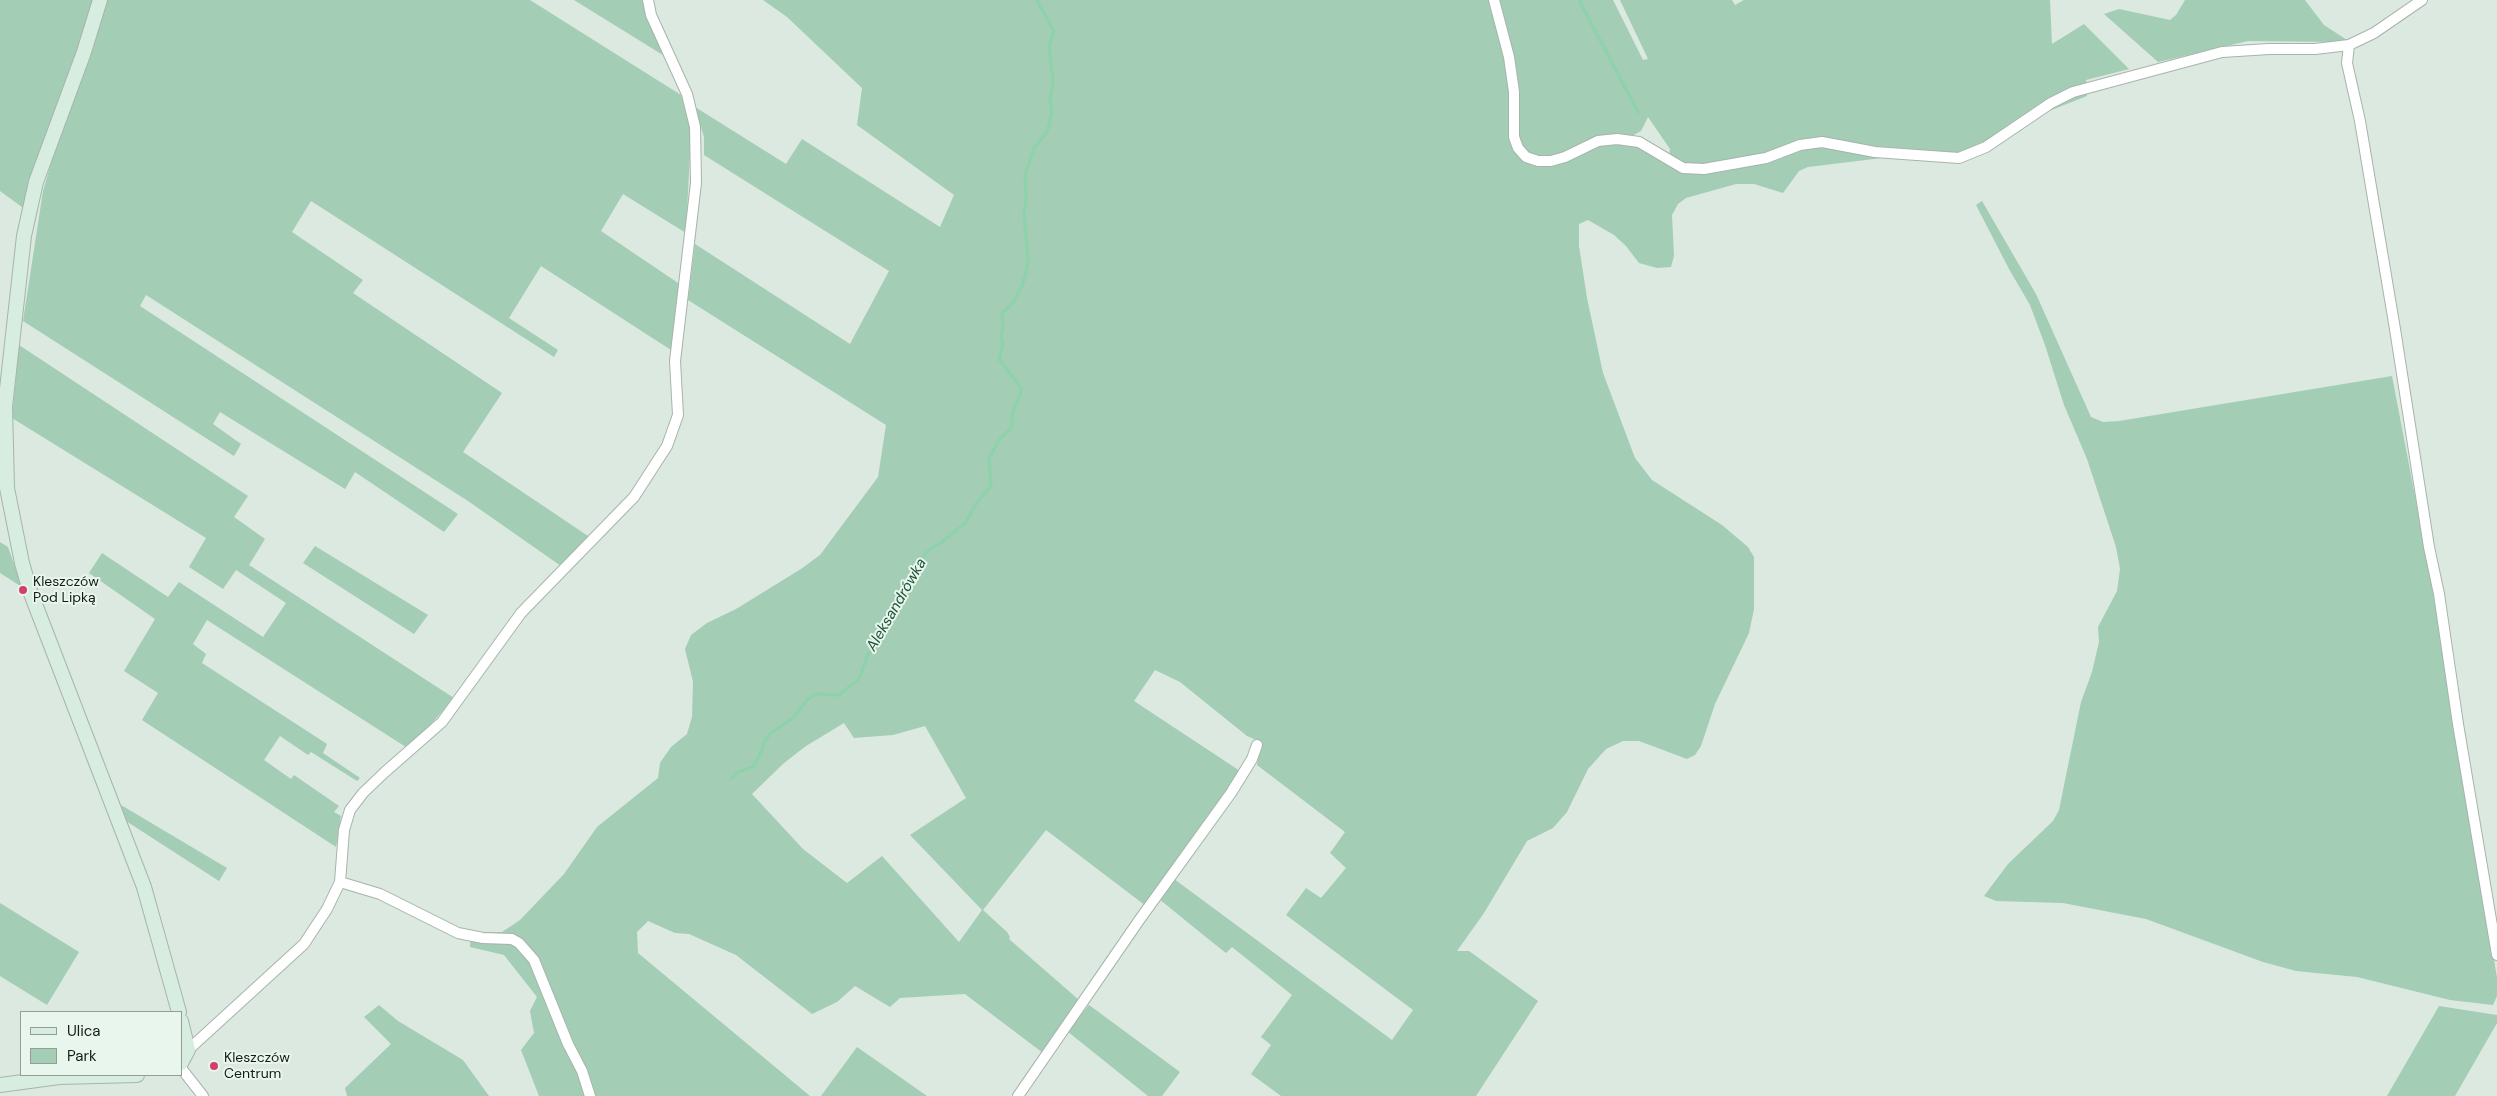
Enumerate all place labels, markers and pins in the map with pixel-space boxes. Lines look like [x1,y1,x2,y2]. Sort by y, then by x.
place label: Kleszczów Pod Lipką [33,574,99,606]
marker: Kleszczów Pod Lipką [17,584,29,596]
place label: Kleszczów Centrum [224,1050,290,1082]
marker: Kleszczów Centrum [208,1060,220,1072]

